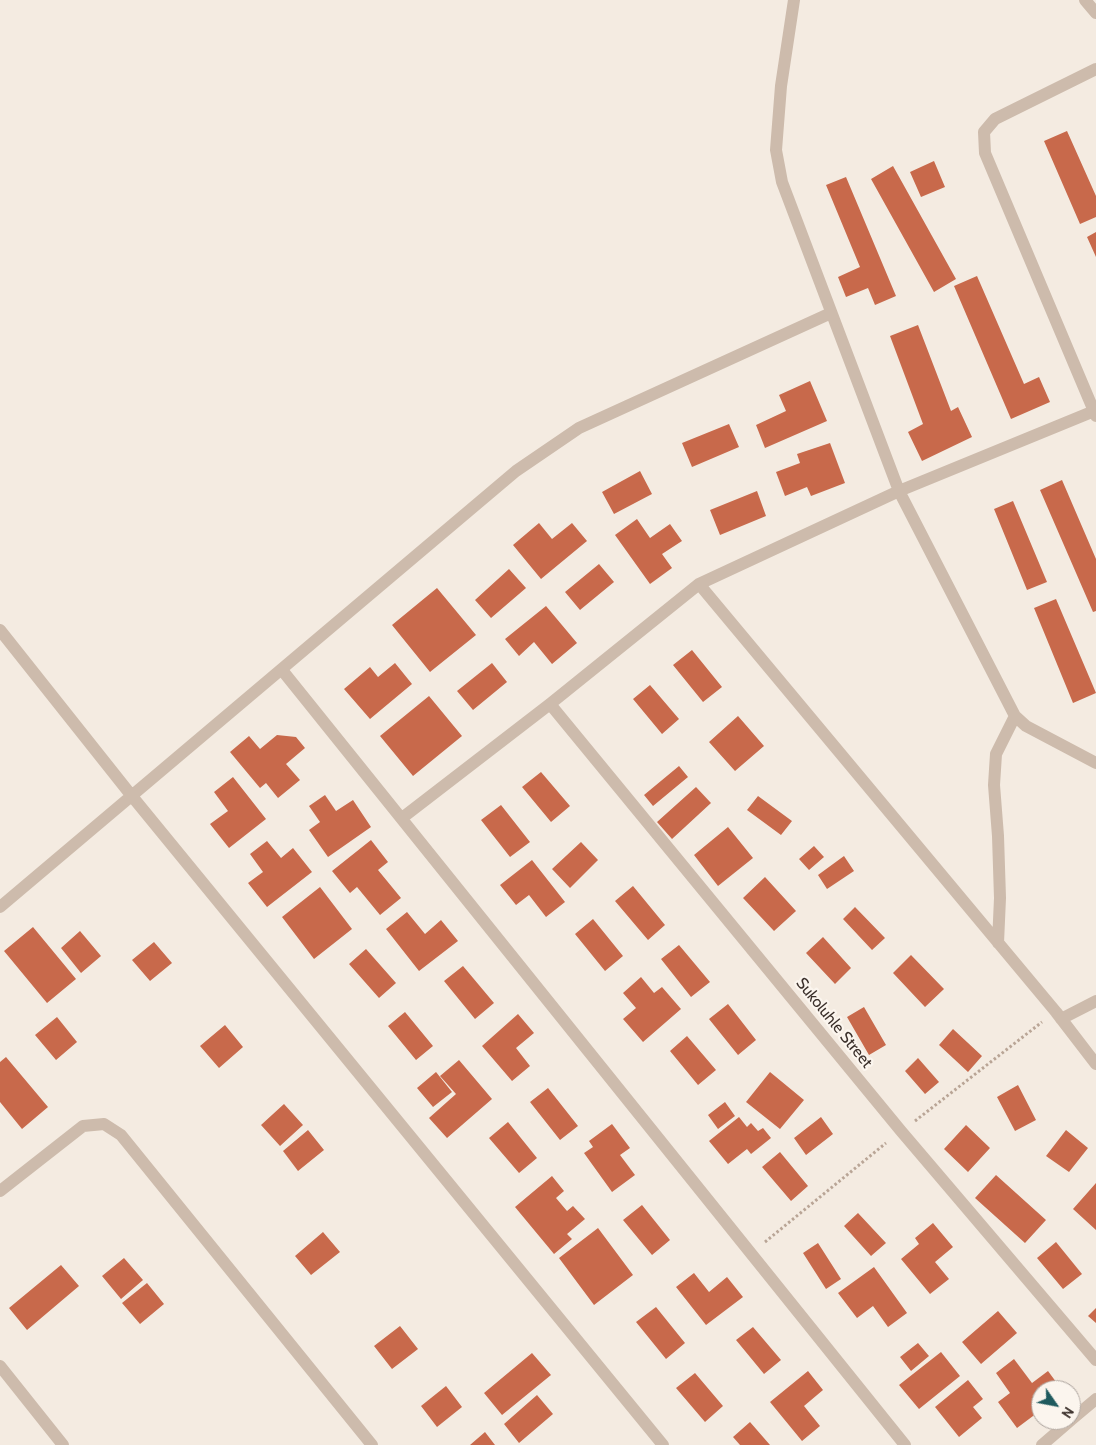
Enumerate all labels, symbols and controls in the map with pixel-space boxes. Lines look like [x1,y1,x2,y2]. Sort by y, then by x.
street label: Sukoluhle Street [792,974,876,1072]
north arrow [1031,1380,1081,1430]
text: N [1057,1404,1078,1422]

